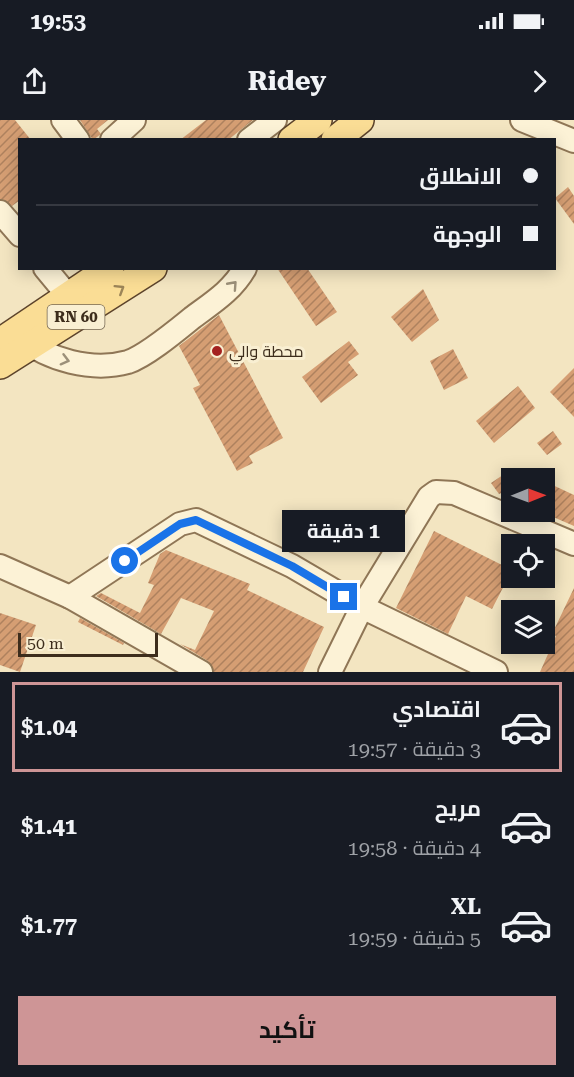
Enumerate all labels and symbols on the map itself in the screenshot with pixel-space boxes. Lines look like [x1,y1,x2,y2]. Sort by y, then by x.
one-way arrow [226,281,237,291]
one-way arrow [113,285,124,296]
road number: RN 60 [48,305,104,329]
place label: محطة والي [229,342,304,365]
marker: محطة والي [210,344,224,358]
one-way arrow [60,352,70,365]
north arrow [501,468,555,522]
callout: 1 دقيقة [282,510,406,552]
route start [111,547,138,574]
route end [330,583,357,610]
scale bar [18,630,158,658]

